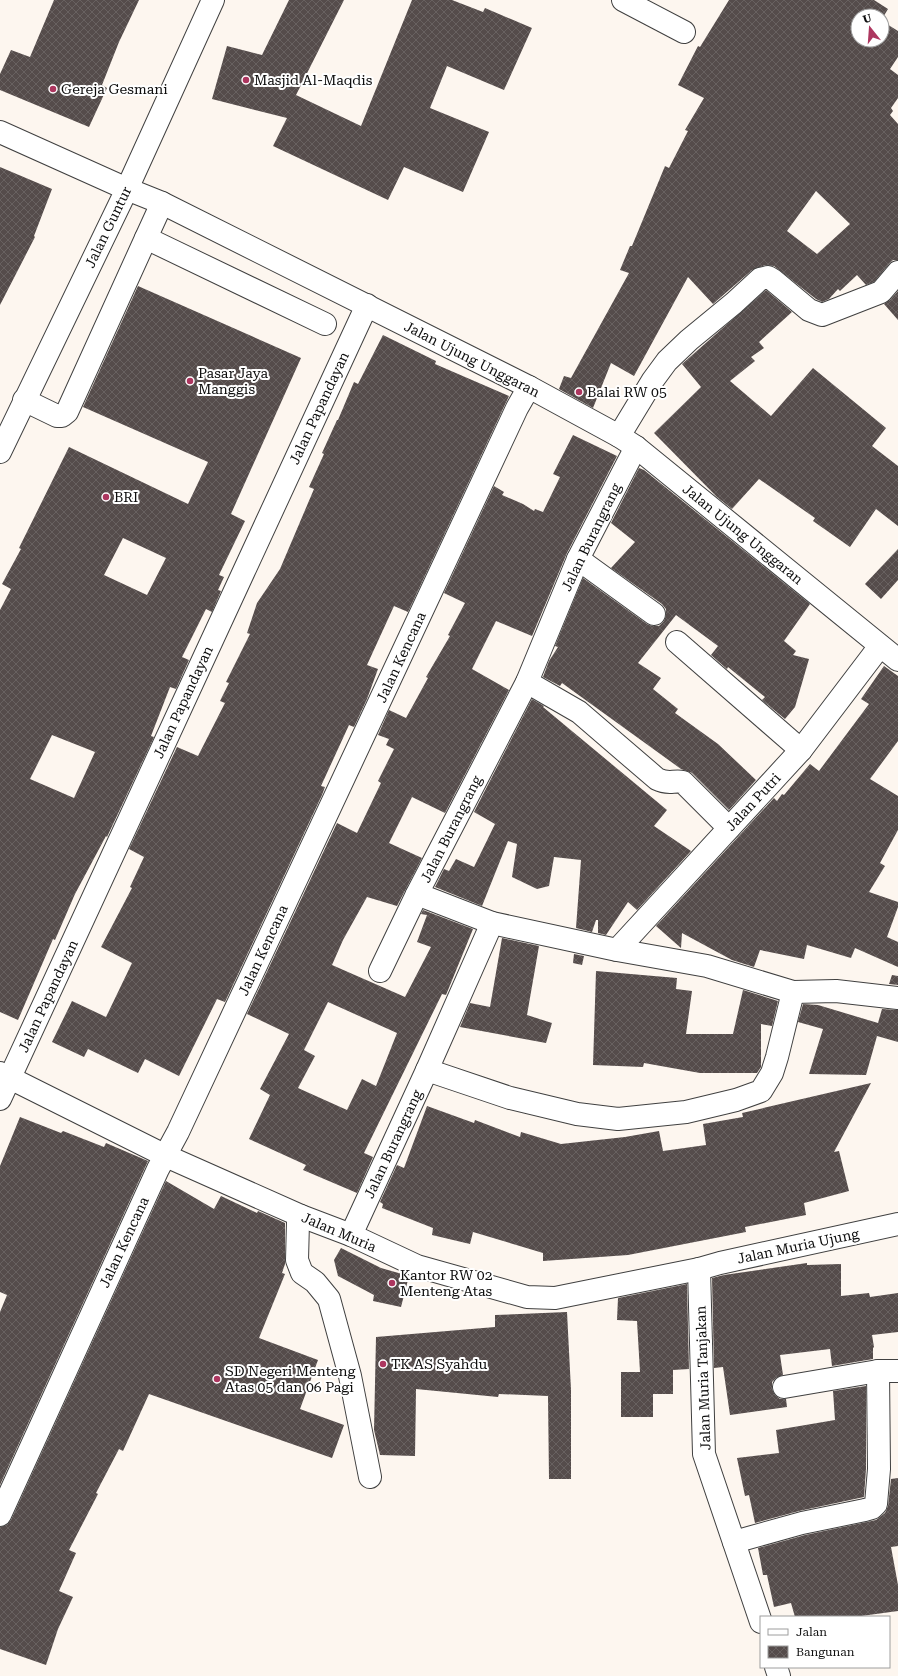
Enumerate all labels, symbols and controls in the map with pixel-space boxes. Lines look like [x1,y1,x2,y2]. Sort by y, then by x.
north arrow [850,8,890,48]
text: U [861,11,874,26]
place label: Masjid Al-Maqdis [254,72,373,88]
marker: Masjid Al-Maqdis [241,75,251,85]
place label: Gereja Gesmani [61,81,168,97]
marker: Gereja Gesmani [48,84,58,94]
street label: Jalan Guntur [81,184,135,270]
street label: Jalan Ujung Unggaran [402,318,542,400]
street label: Jalan Papandayan [286,349,352,467]
place label: Pasar Jaya Manggis [198,365,268,397]
marker: Pasar Jaya Manggis [185,376,195,386]
place label: Balai RW 05 [587,384,667,400]
marker: Balai RW 05 [574,387,584,397]
street label: Jalan Burangrang [558,480,624,594]
street label: Jalan Ujung Unggaran [680,481,806,587]
place label: BRI [114,489,138,505]
marker: BRI [101,492,111,502]
street label: Jalan Kencana [373,609,429,705]
street label: Jalan Papandayan [150,643,216,761]
street label: Jalan Putri [722,769,784,834]
street label: Jalan Burangrang [417,773,485,885]
street label: Jalan Kencana [235,902,291,998]
street label: Jalan Papandayan [15,937,81,1055]
street label: Jalan Burangrang [361,1087,425,1201]
street label: Jalan Kencana [96,1194,152,1290]
street label: Jalan Muria [299,1209,379,1255]
street label: Jalan Muria Ujung [736,1225,860,1267]
place label: Kantor RW 02 Menteng Atas [400,1267,493,1299]
marker: Kantor RW 02 Menteng Atas [387,1278,397,1288]
street label: Jalan Muria Tanjakan [692,1305,714,1451]
place label: TK AS Syahdu [391,1356,488,1372]
marker: TK AS Syahdu [378,1359,388,1369]
place label: SD Negeri Menteng Atas 05 dan 06 Pagi [225,1363,356,1395]
marker: SD Negeri Menteng Atas 05 dan 06 Pagi [212,1374,222,1384]
legend [760,1616,890,1668]
text: Jalan [796,1625,827,1639]
text: Bangunan [796,1645,855,1659]

